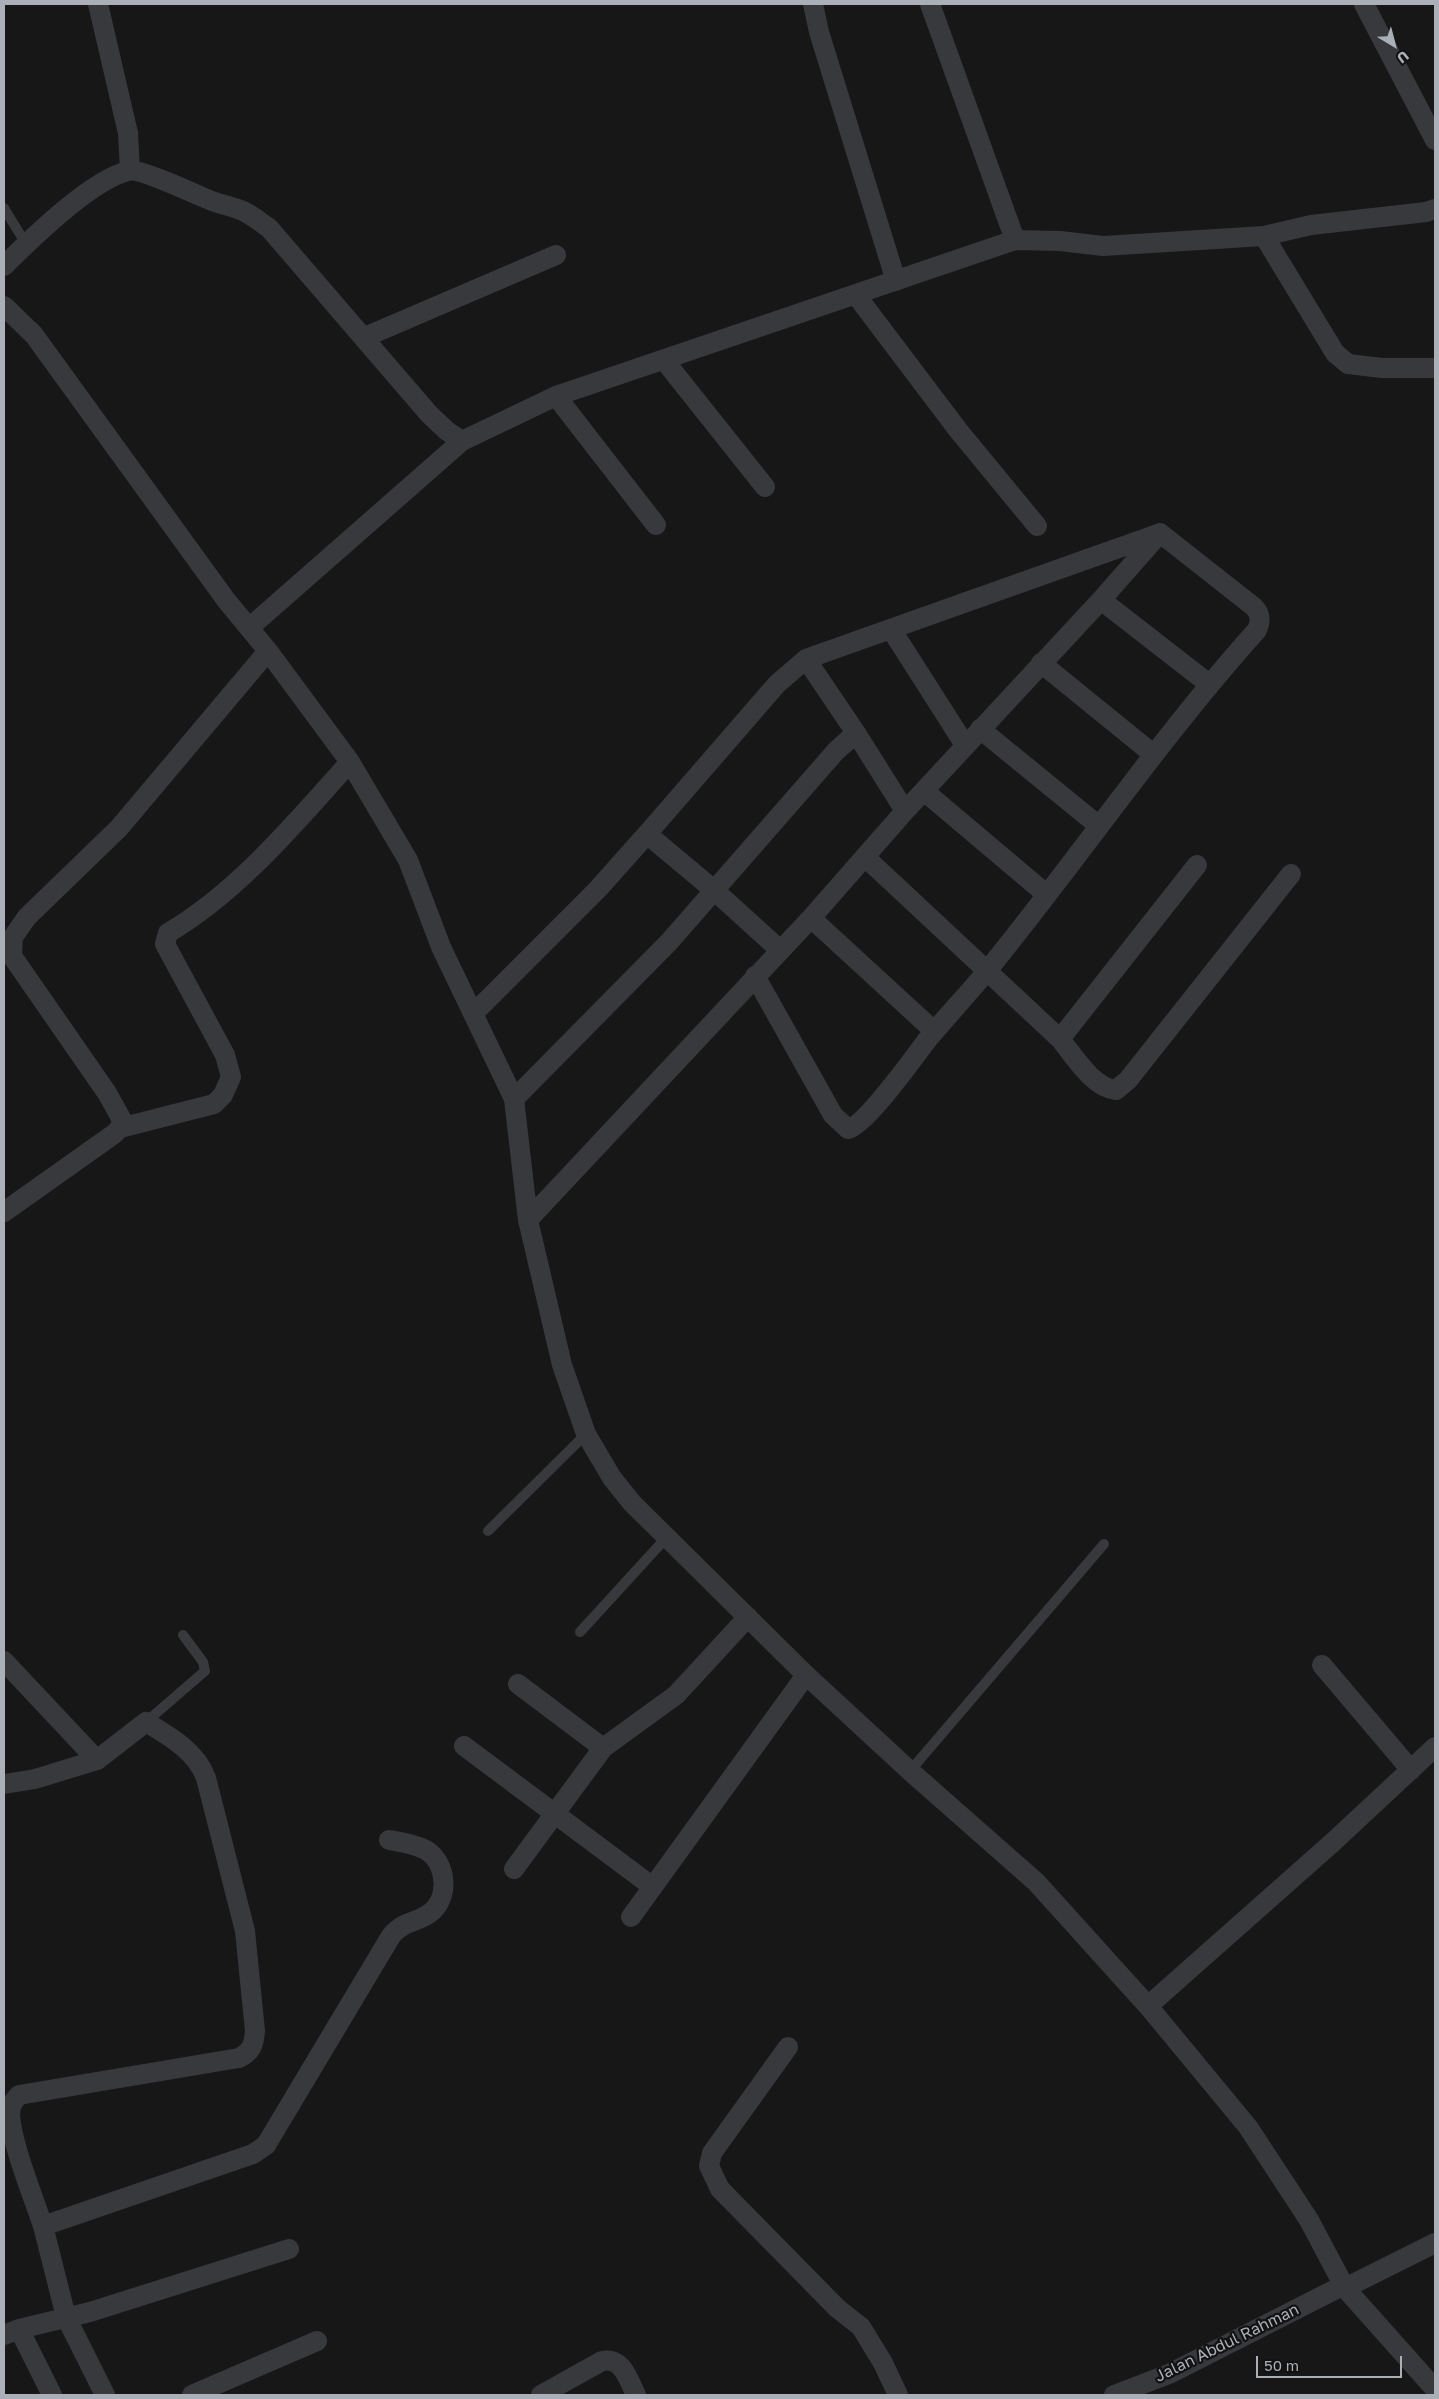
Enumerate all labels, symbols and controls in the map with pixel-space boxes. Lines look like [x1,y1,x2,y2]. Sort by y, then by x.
north arrow [1369,20,1419,70]
text: U [1394,48,1413,67]
street label: Jalan Abdul Rahman [1152,2300,1302,2386]
scale bar [1259,2346,1405,2378]
text: 50 m [1264,2356,1299,2374]

